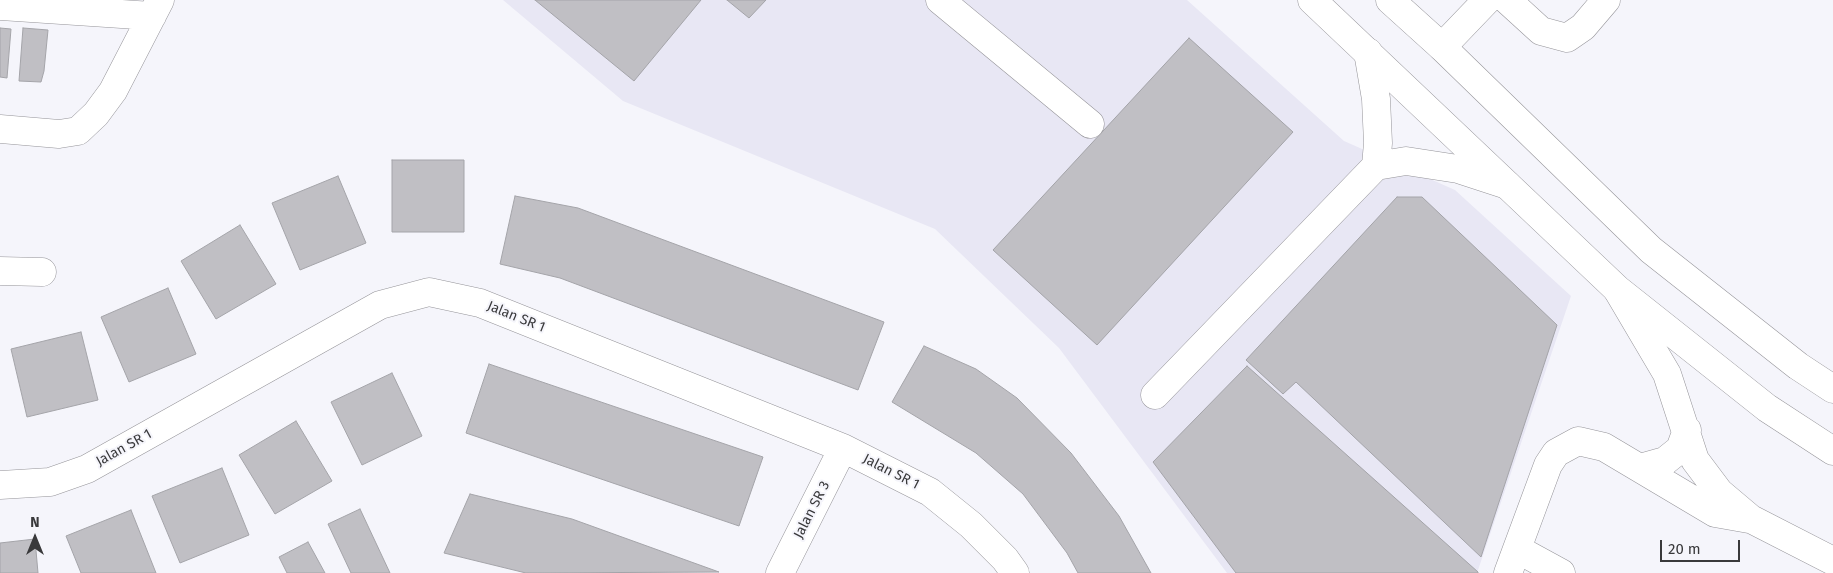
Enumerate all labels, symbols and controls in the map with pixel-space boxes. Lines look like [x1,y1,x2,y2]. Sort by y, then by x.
street label: Jalan SR 1 [484,298,548,336]
street label: Jalan SR 1 [93,426,155,470]
street label: Jalan SR 1 [860,451,922,493]
street label: Jalan SR 3 [790,479,834,541]
north arrow [10,513,60,563]
text: N [30,514,40,531]
scale bar [1663,530,1743,562]
text: 20 m [1668,540,1701,558]

